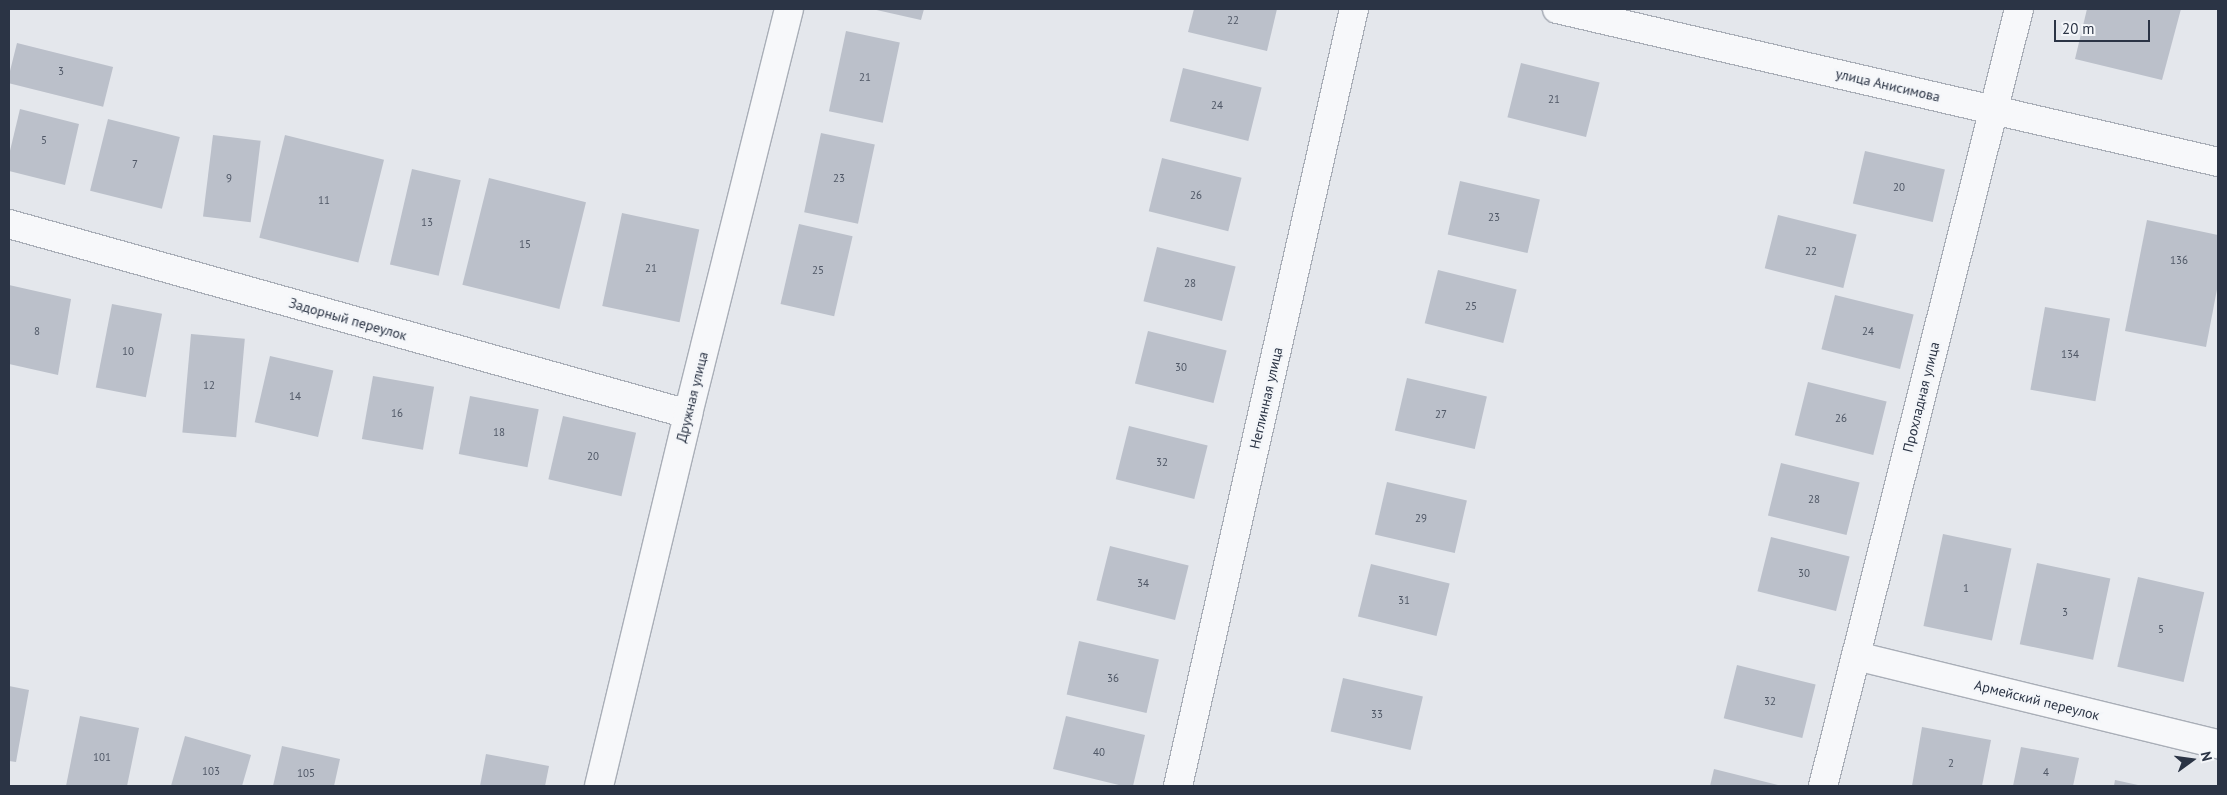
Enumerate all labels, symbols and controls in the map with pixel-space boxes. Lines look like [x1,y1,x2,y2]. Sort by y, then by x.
scale bar [2057,10,2153,42]
house number: 22 [1227,13,1239,27]
text: 20 m [2062,19,2095,38]
house number: 3 [58,64,64,78]
street label: улица Анисимова [1834,65,1942,105]
house number: 21 [859,70,871,84]
house number: 21 [1548,92,1560,106]
house number: 24 [1211,98,1223,112]
house number: 5 [41,133,47,147]
house number: 7 [132,157,138,171]
house number: 9 [226,171,232,185]
house number: 23 [833,171,845,185]
house number: 20 [1893,180,1905,194]
house number: 26 [1190,188,1202,202]
house number: 11 [318,193,330,207]
house number: 23 [1488,210,1500,224]
house number: 13 [421,215,433,229]
house number: 15 [519,237,531,251]
house number: 22 [1805,244,1817,258]
house number: 136 [2170,253,2188,267]
house number: 21 [645,261,657,275]
house number: 25 [812,263,824,277]
house number: 28 [1184,276,1196,290]
street label: Задорный переулок [287,294,409,344]
house number: 25 [1465,299,1477,313]
house number: 8 [34,324,40,338]
house number: 24 [1862,324,1874,338]
street label: Прохладная улица [1899,340,1943,454]
house number: 10 [122,344,134,358]
street label: Неглинная улица [1246,345,1286,451]
house number: 134 [2061,347,2079,361]
street label: Дружная улица [673,350,711,444]
house number: 30 [1175,360,1187,374]
house number: 12 [203,378,215,392]
house number: 14 [289,389,301,403]
house number: 16 [391,406,403,420]
house number: 27 [1435,407,1447,421]
house number: 26 [1835,411,1847,425]
house number: 18 [493,425,505,439]
house number: 20 [587,449,599,463]
house number: 32 [1156,455,1168,469]
house number: 28 [1808,492,1820,506]
house number: 29 [1415,511,1427,525]
house number: 30 [1798,566,1810,580]
house number: 34 [1137,576,1149,590]
house number: 1 [1963,581,1969,595]
house number: 31 [1398,593,1410,607]
house number: 3 [2062,605,2068,619]
house number: 5 [2158,622,2164,636]
house number: 36 [1107,671,1119,685]
street label: Армейский переулок [1973,676,2101,724]
house number: 32 [1764,694,1776,708]
house number: 33 [1371,707,1383,721]
north arrow [2167,735,2217,785]
house number: 40 [1093,745,1105,759]
house number: 101 [93,750,111,764]
text: N [2197,750,2216,763]
house number: 2 [1948,756,1954,770]
house number: 103 [202,764,220,778]
house number: 4 [2043,765,2049,779]
house number: 105 [297,766,315,780]

